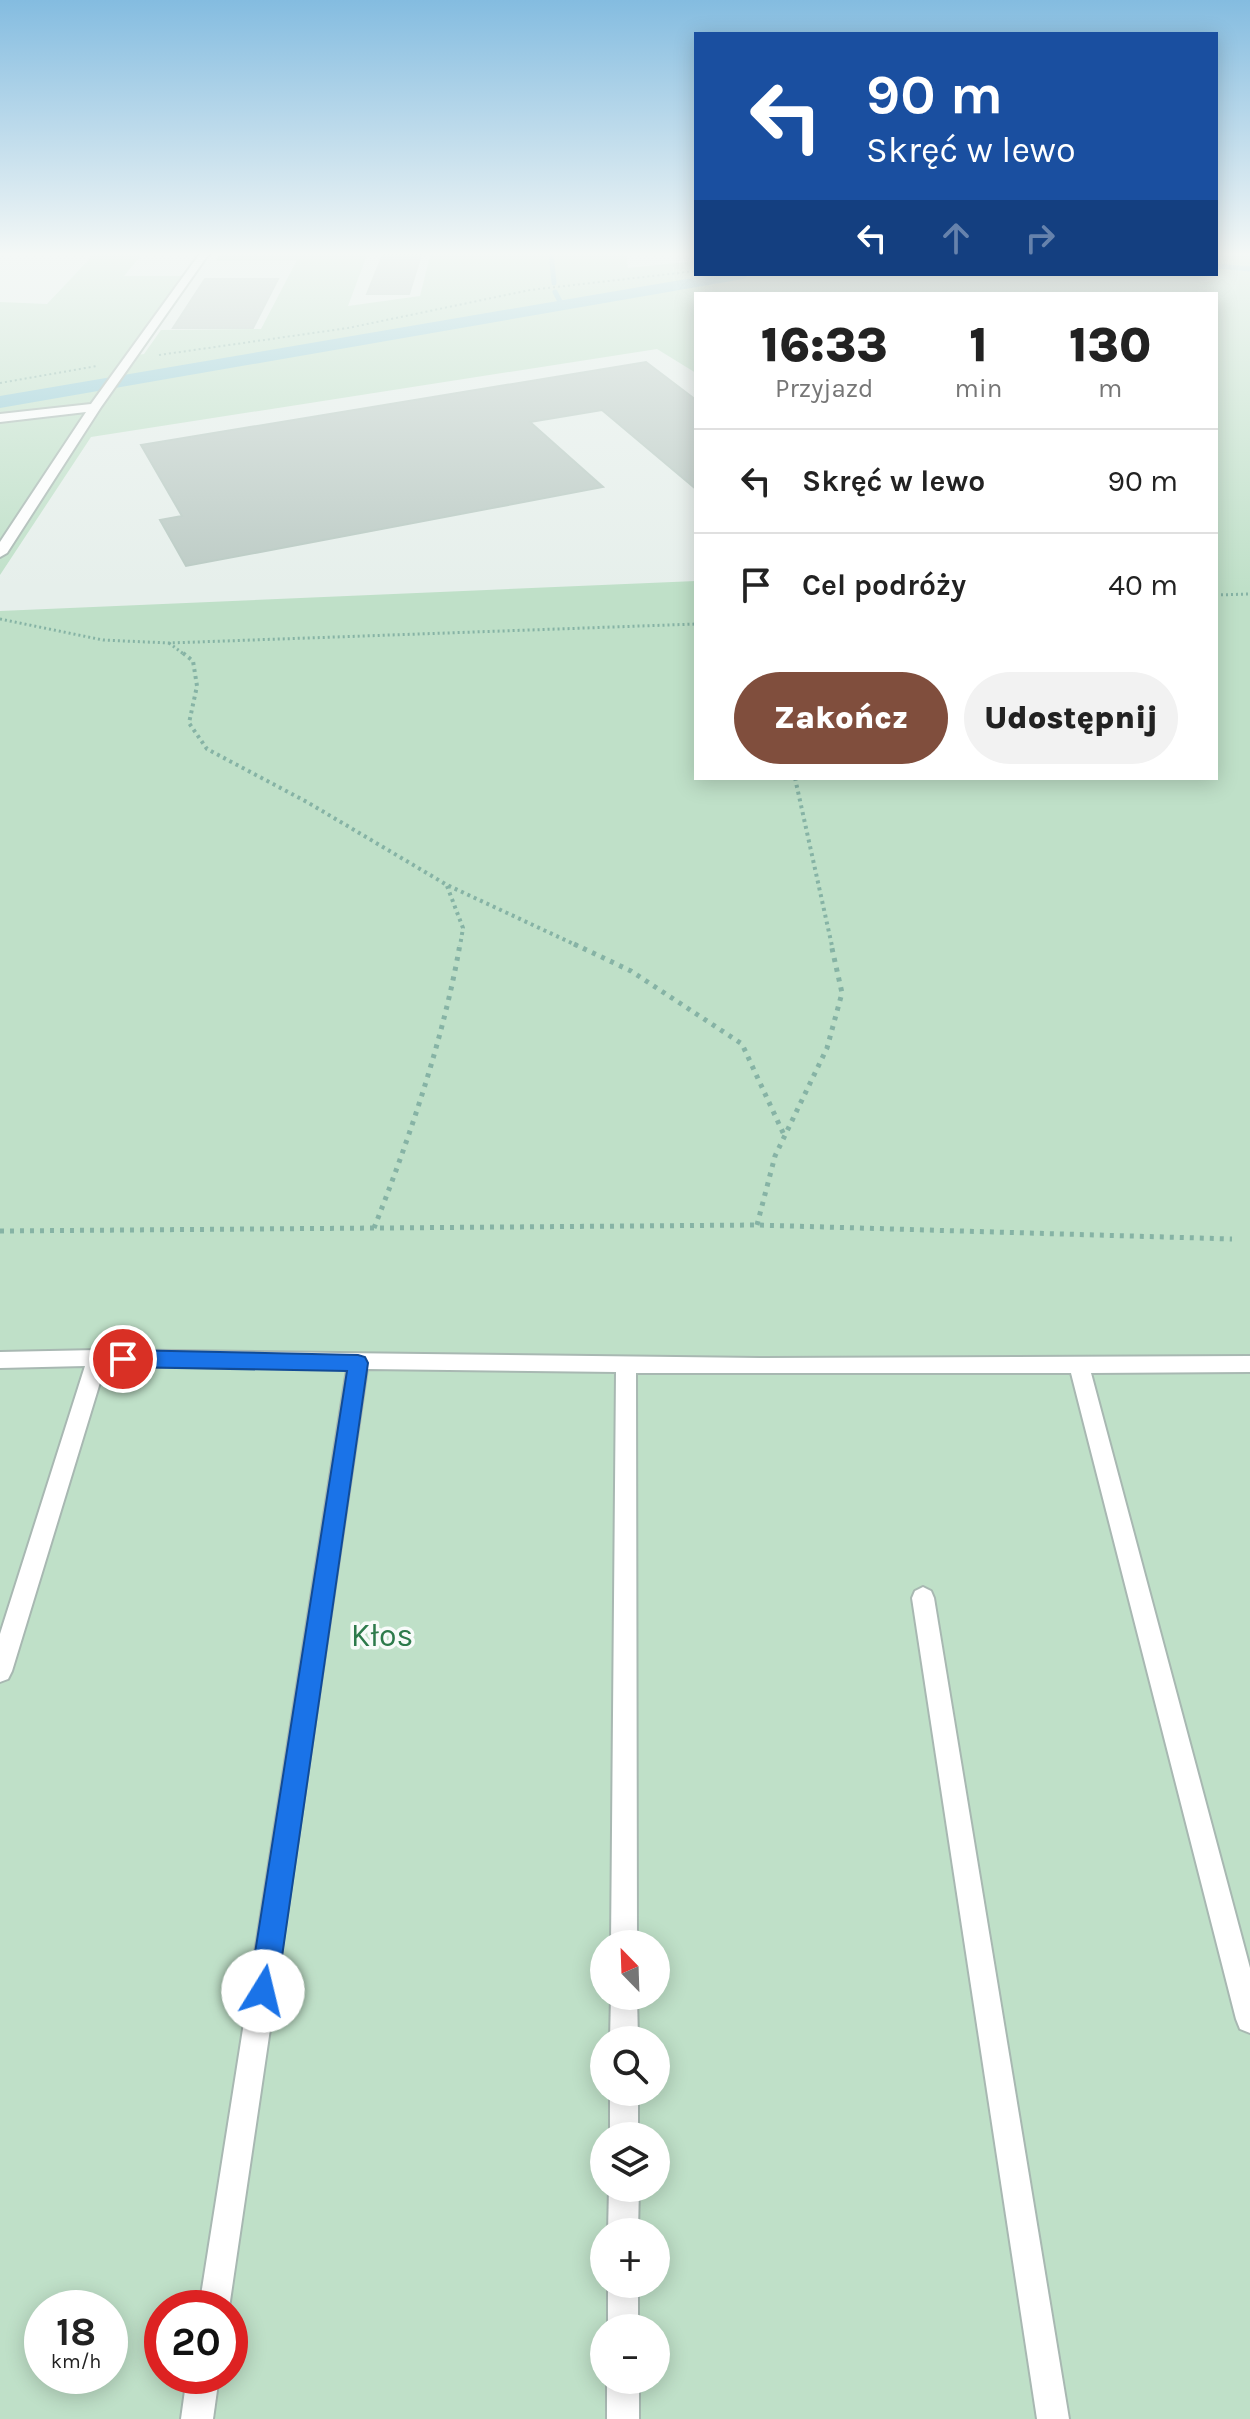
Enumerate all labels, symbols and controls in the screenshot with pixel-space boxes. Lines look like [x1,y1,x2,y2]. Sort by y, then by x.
text: 90 m [866,62,1003,127]
icon: left [734,64,838,168]
text: Skręć w lewo [866,129,1076,171]
icon: left [850,216,894,260]
icon: ahead [934,216,978,260]
icon: right [1018,216,1062,260]
text: 16:33 [761,317,888,373]
text: 1 [969,317,988,373]
text: 130 [1069,317,1151,373]
text: Przyjazd [775,373,874,404]
text: min [955,373,1002,404]
text: m [1098,373,1122,404]
icon: left [734,459,778,503]
text: Skręć w lewo [802,463,985,499]
text: 90 m [1108,463,1178,499]
icon: arrive [734,563,778,607]
text: Cel podróży [802,567,966,603]
text: 40 m [1108,567,1178,603]
button: Zakończ [734,672,948,764]
button: Udostępnij [964,672,1178,764]
pin [89,1325,157,1393]
icon: arrive [101,1337,145,1381]
park label: Kłos [351,1617,413,1654]
north arrow [590,1930,670,2010]
map controls [590,1930,670,2394]
position arrow [221,1949,305,2033]
button: search [590,2026,670,2106]
button: layers [590,2122,670,2202]
button: + [590,2218,670,2298]
speed limit sign: 20 [144,2290,248,2394]
text: 18 [56,2308,96,2355]
button: − [590,2314,670,2394]
text: km/h [51,2350,101,2373]

